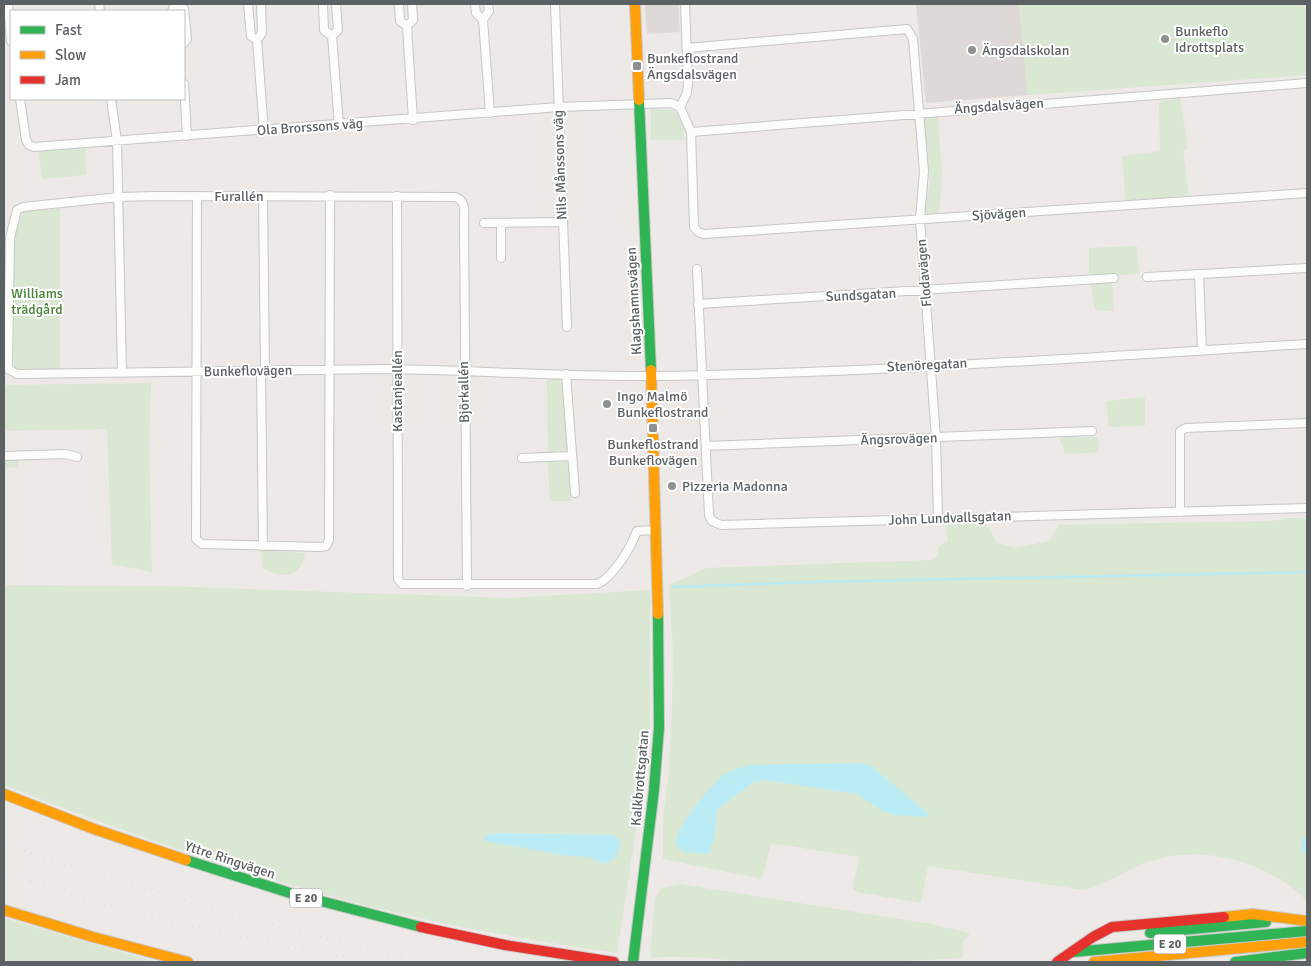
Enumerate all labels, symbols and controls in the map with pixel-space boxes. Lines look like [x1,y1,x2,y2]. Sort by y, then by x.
legend [10,10,185,100]
text: Fast [55,21,82,39]
place label: Bunkeflo Idrottsplats [1175,23,1244,56]
marker: Bunkeflo Idrottsplats [1159,33,1171,45]
place label: Ängsdalskolan [982,42,1069,59]
marker: Ängsdalskolan [966,44,978,56]
text: Slow [55,46,86,64]
place label: Bunkeflostrand Ängsdalsvägen [647,50,739,83]
marker: Bunkeflostrand Ängsdalsvägen [631,60,643,72]
text: Jam [55,71,81,89]
street label: Ängsdalsvägen [954,94,1044,118]
street label: Nils Månssons väg [550,110,570,220]
street label: Ola Brorssons väg [256,115,364,139]
street label: Furallén [214,188,264,205]
street label: Sjövägen [971,204,1027,224]
street label: Flodavägen [913,238,935,308]
street label: Klagshamnsvägen [623,247,645,355]
park label: Williams trädgård [11,285,63,318]
street label: Sundsgatan [825,285,897,305]
street label: Kastanjeallén [389,350,406,432]
street label: Stenöregatan [886,354,968,376]
street label: Björkallén [455,361,473,423]
street label: Bunkeflovägen [204,362,292,380]
place label: Ingo Malmö Bunkeflostrand [617,388,709,421]
marker: Ingo Malmö Bunkeflostrand [601,398,613,410]
marker: Bunkeflostrand Bunkeflovägen [647,422,659,434]
street label: Ängsrovägen [860,429,938,449]
place label: Bunkeflostrand Bunkeflovägen [607,436,699,469]
place label: Pizzeria Madonna [682,478,788,495]
marker: Pizzeria Madonna [666,480,678,492]
street label: John Lundvallsgatan [888,507,1012,529]
street label: Kalkbrottsgatan [627,729,653,827]
street label: Yttre Ringvägen [183,837,277,883]
road number: E 20 [290,888,322,908]
road number: E 20 [1154,934,1186,954]

